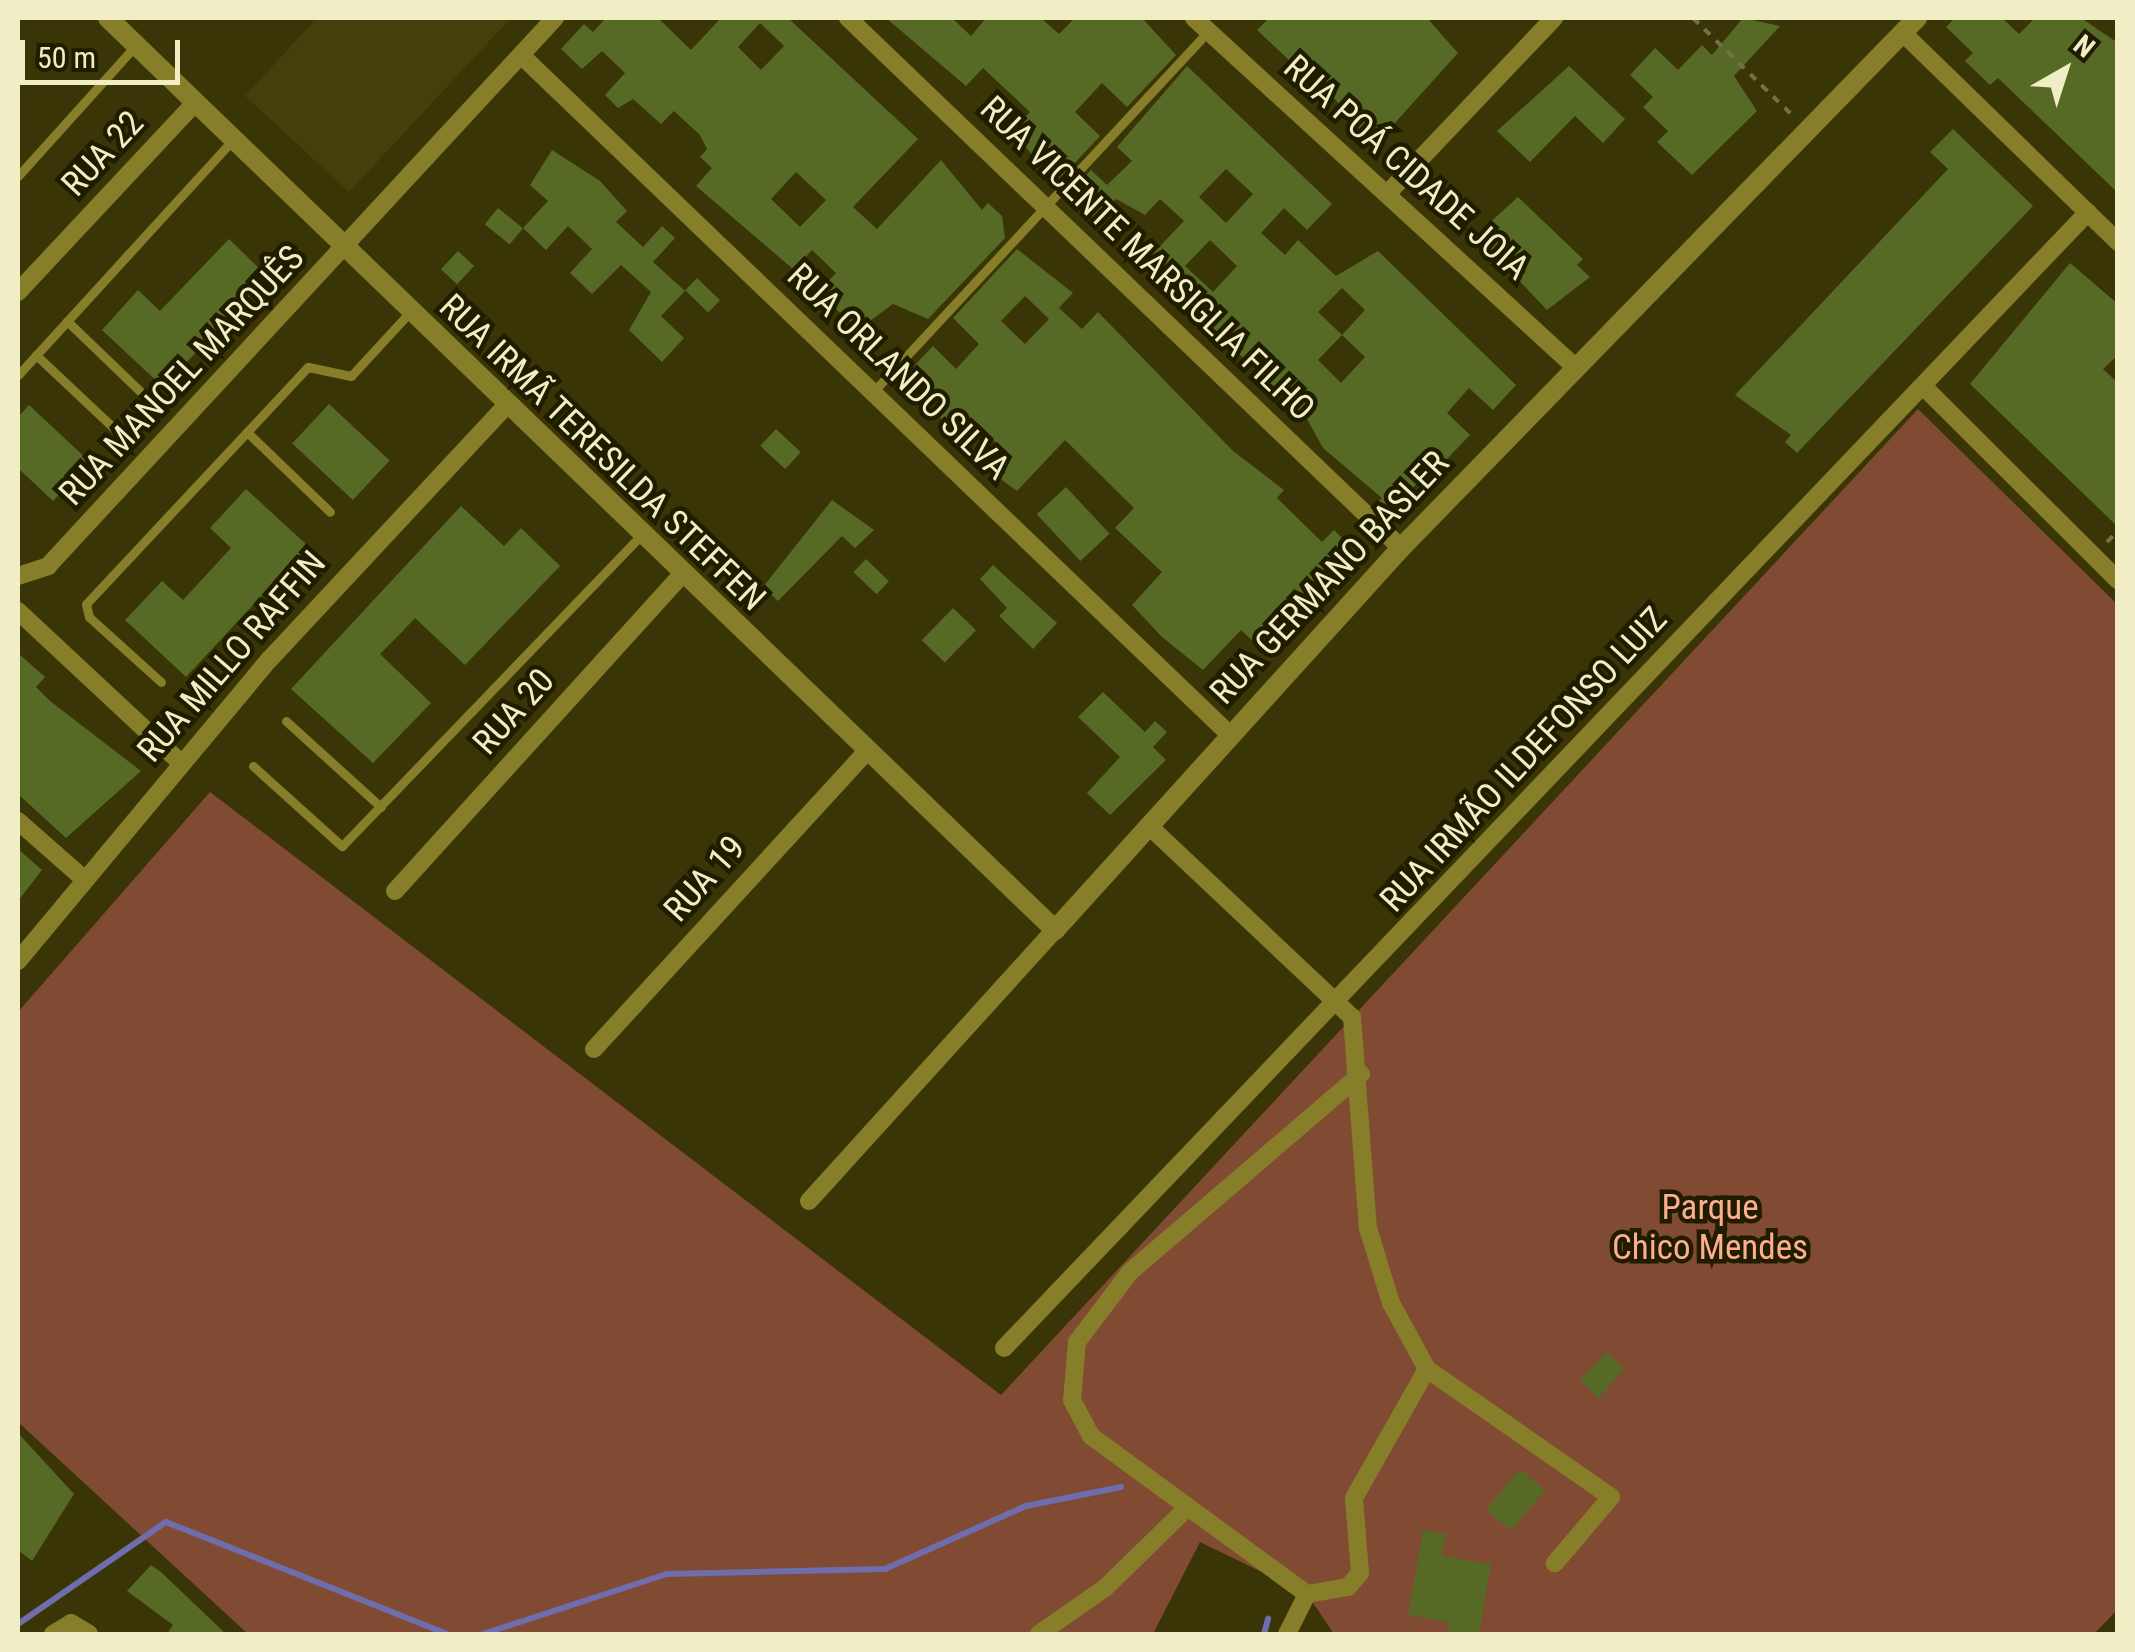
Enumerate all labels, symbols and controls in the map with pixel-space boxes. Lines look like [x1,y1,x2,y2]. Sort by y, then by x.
scale bar [25,20,185,82]
north arrow [2015,20,2115,120]
text: N [2067,28,2101,65]
text: 50 m [37,40,96,75]
street label: RUA POÁ CIDADE JOIA [1275,47,1537,289]
street label: RUA VICENTE MARSIGLIA FILHO [971,88,1323,430]
street label: RUA 22 [53,103,153,205]
street label: RUA MANOEL MARQUÊS [51,238,313,514]
street label: RUA ORLANDO SILVA [778,255,1018,489]
street label: RUA IRMÃ TERESILDA STEFFEN [430,286,774,620]
street label: RUA GERMANO BASLER [1202,443,1458,713]
street label: RUA MILLO RAFFIN [129,543,335,771]
street label: RUA IRMÃO ILDEFONSO LUIZ [1372,599,1676,921]
street label: RUA 20 [465,661,563,763]
street label: RUA 19 [656,828,754,930]
park label: Parque Chico Mendes [1612,1187,1808,1269]

